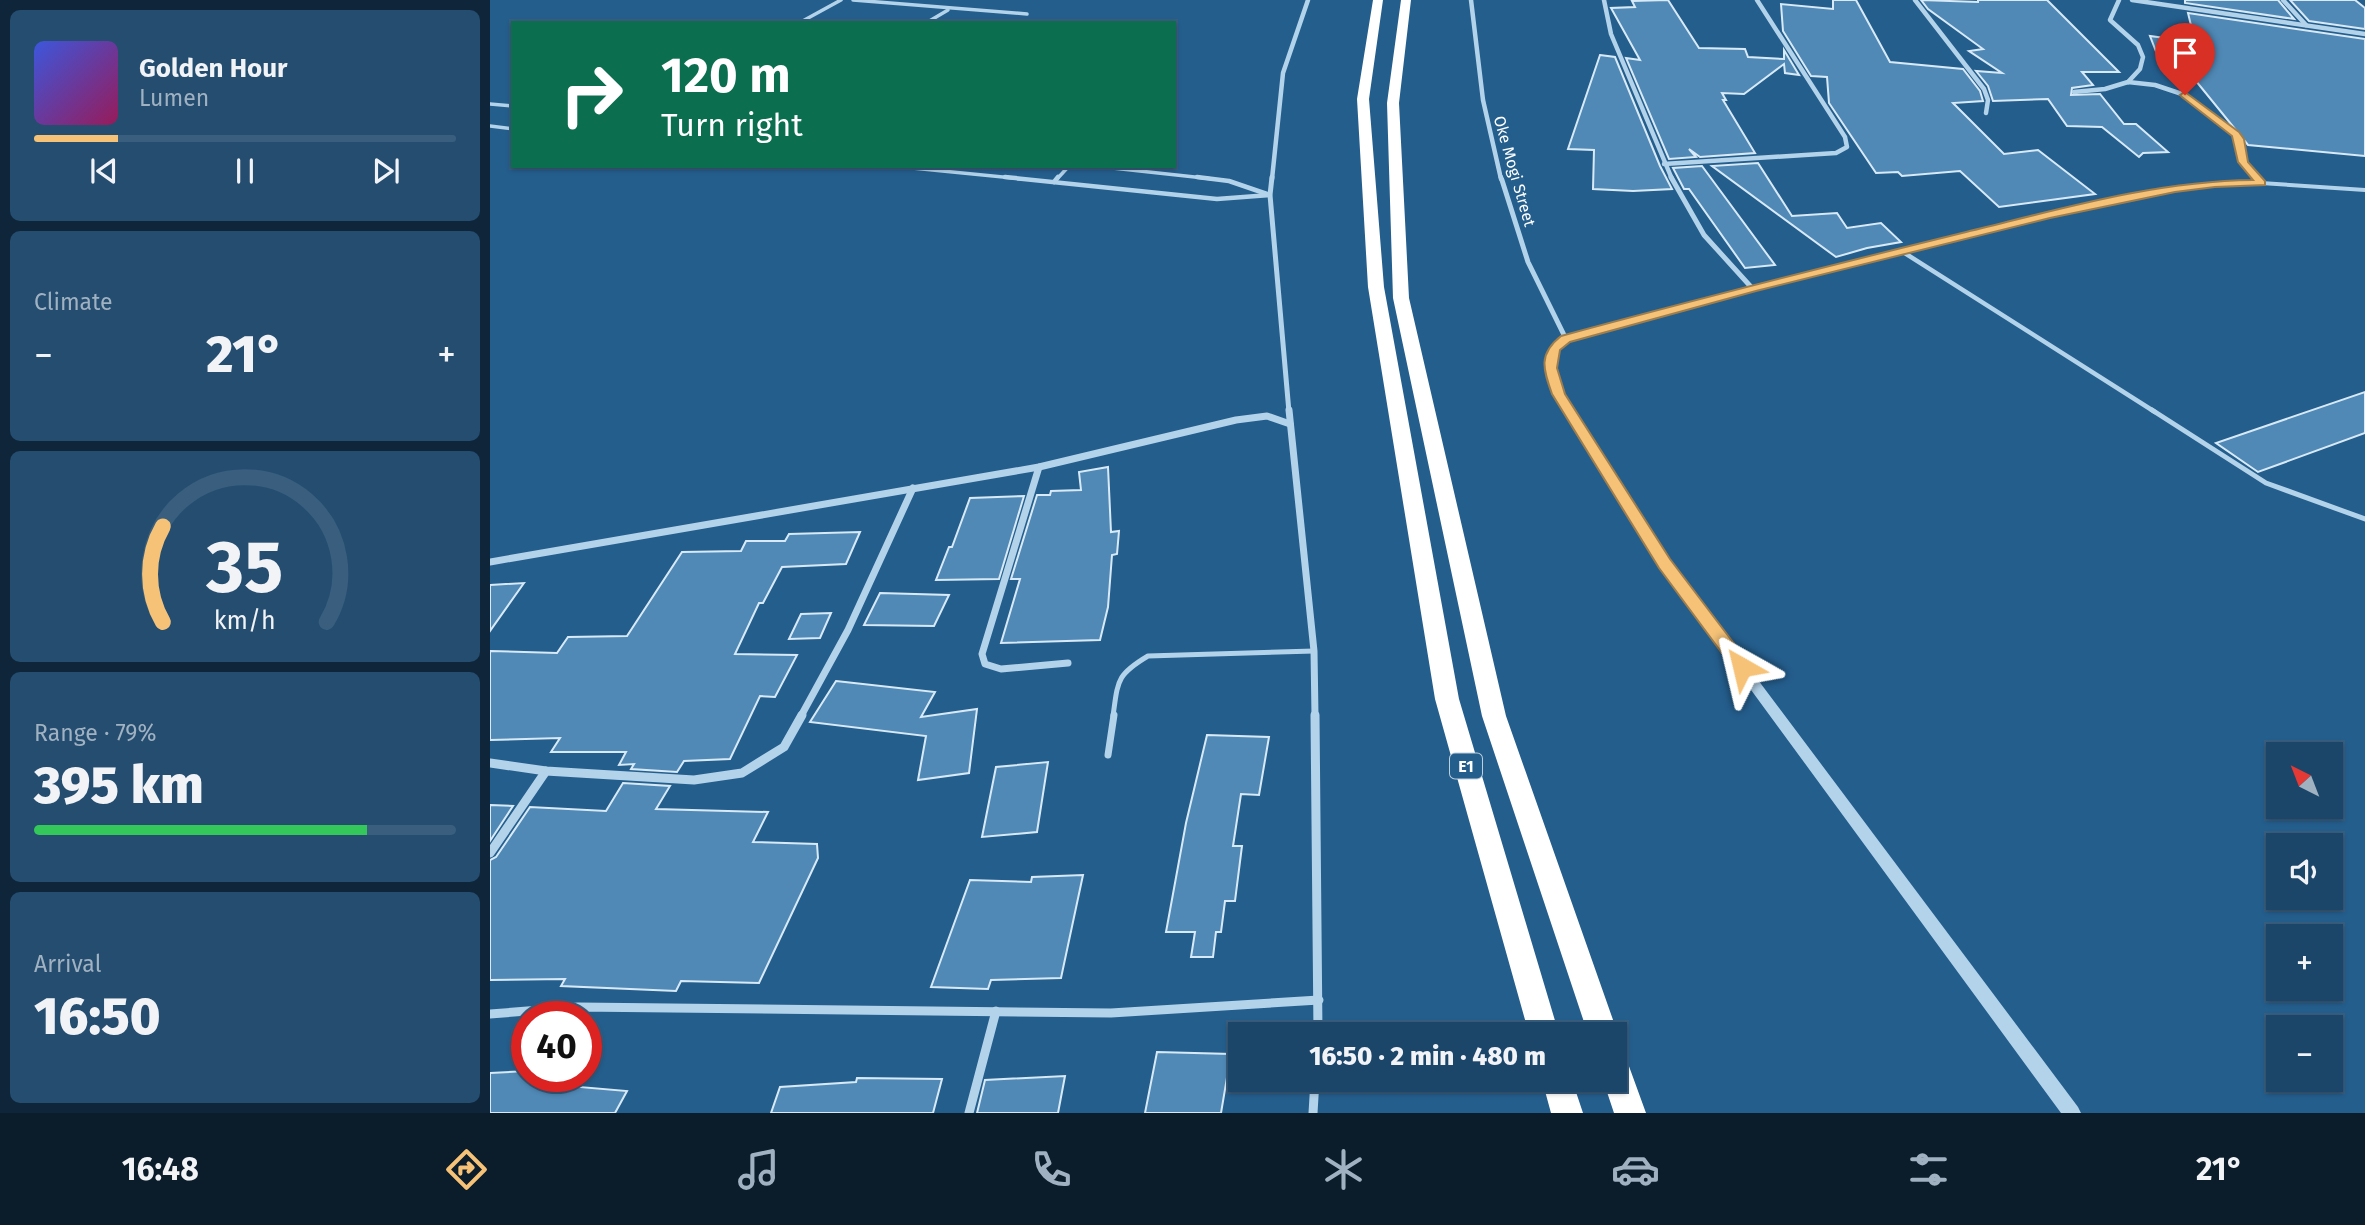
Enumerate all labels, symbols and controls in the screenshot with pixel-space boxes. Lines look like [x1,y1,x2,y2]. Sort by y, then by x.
pin [2155,23,2215,95]
icon: arrive [2166,34,2204,72]
text: 120 m [661,46,791,105]
icon: right [546,49,637,140]
text: Golden Hour [139,53,287,84]
text: Lumen [139,84,209,112]
text: Turn right [661,106,803,144]
street label: Oke Mogi Street [1490,114,1539,229]
icon: previous [85,152,123,190]
icon: pause [226,152,264,190]
icon: next [367,152,405,190]
text: Climate [34,288,113,316]
text: 21° [206,323,284,386]
text: − [34,332,53,378]
text: + [437,332,456,378]
text: 35 [206,525,283,612]
text: km/h [214,606,276,636]
position arrow [1705,630,1779,704]
text: Range · 79% [34,719,156,747]
north arrow [2266,742,2343,819]
map controls [2266,742,2343,1092]
text: 395 km [34,754,204,817]
road number: E1 [1450,754,1482,778]
button: sound [2266,833,2343,910]
button: + [2266,924,2343,1001]
text: Arrival [34,950,101,978]
text: 16:50 [34,985,161,1048]
speed limit sign: 40 [511,1001,602,1092]
button: − [2266,1015,2343,1092]
text: 16:50 · 2 min · 480 m [1309,1041,1546,1072]
icon: directions [442,1145,491,1194]
icon: music [734,1145,783,1194]
icon: phone [1027,1145,1076,1194]
icon: climate [1319,1145,1368,1194]
icon: car [1611,1145,1660,1194]
icon: filters [1904,1145,1953,1194]
text: 16:48 [122,1150,199,1188]
text: 21° [2196,1150,2243,1188]

